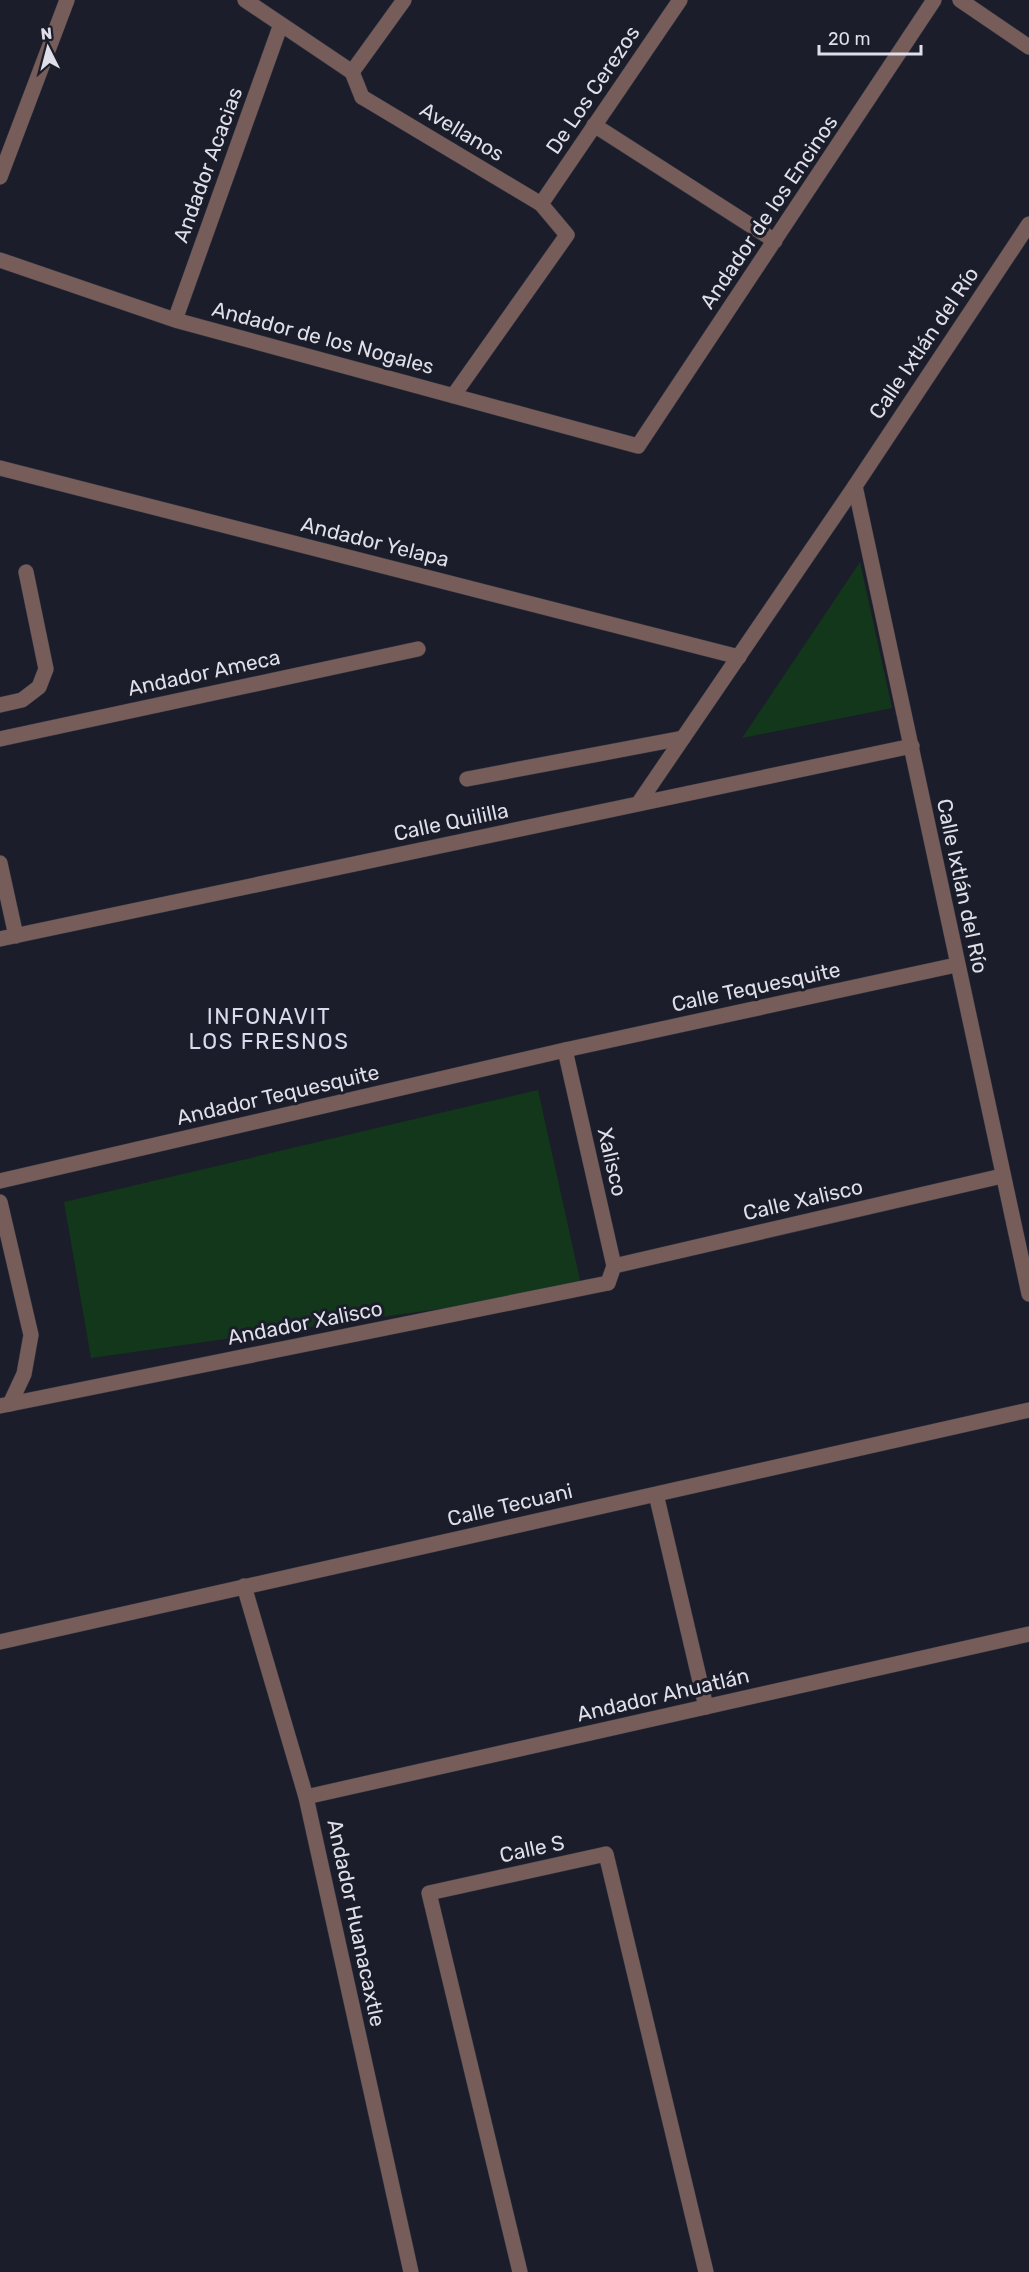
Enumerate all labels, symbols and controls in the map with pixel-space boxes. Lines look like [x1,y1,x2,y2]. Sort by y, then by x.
north arrow [18,18,78,78]
scale bar [819,18,921,56]
street label: De Los Cerezos [540,21,645,159]
text: N [40,24,53,44]
text: 20 m [828,28,870,50]
street label: Andador Acacias [168,84,247,246]
street label: Avellanos [416,97,509,166]
street label: Andador de los Encinos [694,110,843,313]
street label: Calle Ixtlán del Río [863,262,984,423]
street label: Andador de los Nogales [209,296,437,379]
street label: Andador Yelapa [298,511,452,572]
street label: Andador Ameca [125,644,282,701]
street label: Calle Ixtlán del Río [932,796,993,976]
street label: Calle Quililla [391,797,511,846]
street label: Calle Tequesquite [669,956,843,1017]
district label: INFONAVIT LOS FRESNOS [189,1003,349,1055]
street label: Andador Tequesquite [174,1059,382,1130]
street label: Xalisco [593,1125,632,1199]
street label: Calle Xalisco [741,1174,865,1225]
street label: Andador Xalisco [225,1295,385,1350]
street label: Calle Tecuani [445,1478,575,1531]
street label: Andador Ahuatlán [574,1663,752,1727]
street label: Andador Huanacaxtle [322,1817,391,2029]
street label: Calle S [497,1829,567,1868]

